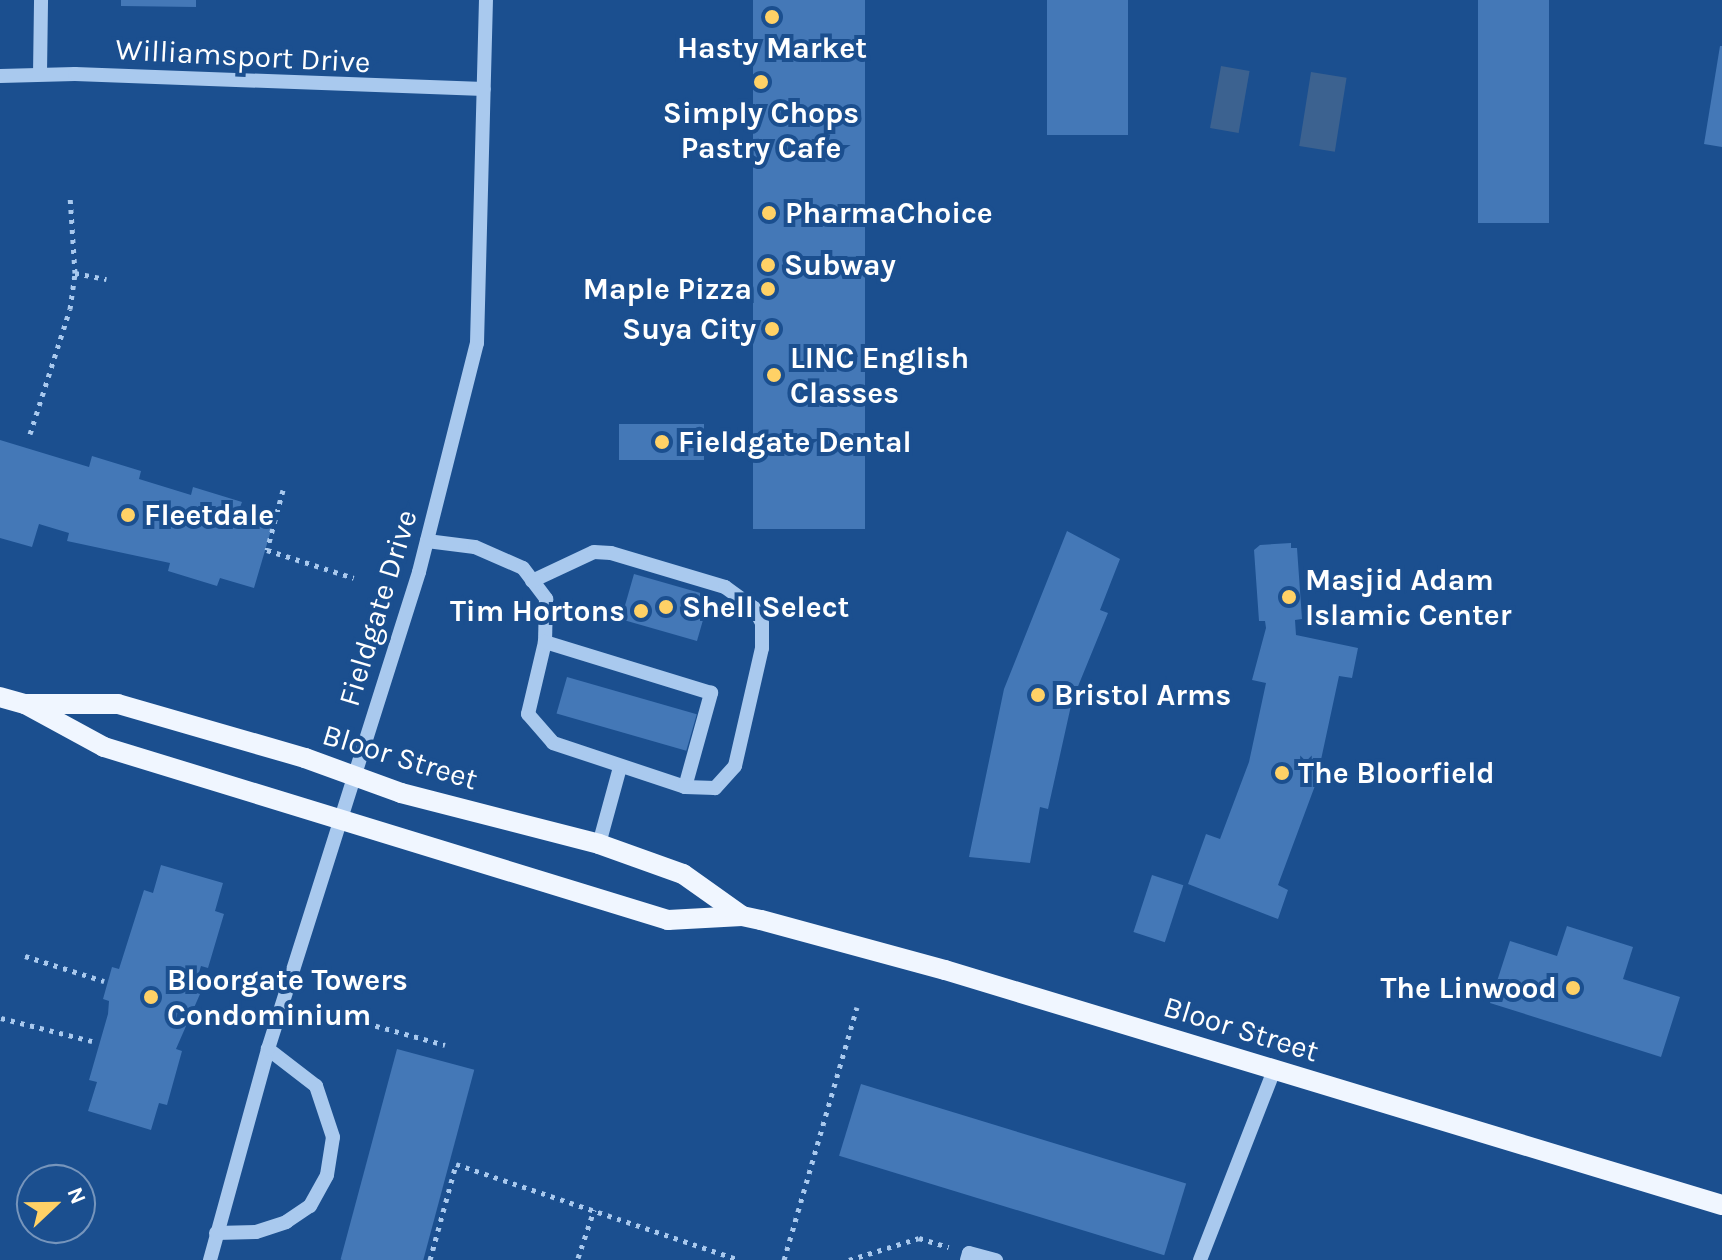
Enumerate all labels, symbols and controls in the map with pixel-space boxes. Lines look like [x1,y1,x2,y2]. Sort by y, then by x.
marker: Hasty Market [763,8,781,26]
place label: Hasty Market [677,30,867,66]
street label: Williamsport Drive [115,31,371,81]
marker: Simply Chops Pastry Cafe [752,73,770,91]
place label: Simply Chops Pastry Cafe [663,95,859,166]
place label: PharmaChoice [785,195,993,231]
marker: PharmaChoice [760,204,778,222]
place label: Subway [784,247,896,283]
marker: Subway [759,256,777,274]
place label: Maple Pizza [583,271,752,307]
marker: Maple Pizza [759,280,777,298]
place label: Suya City [622,311,756,347]
marker: Suya City [763,320,781,338]
place label: LINC English Classes [790,340,969,410]
marker: LINC English Classes [765,366,783,384]
place label: Fieldgate Dental [678,424,912,460]
marker: Fieldgate Dental [653,433,671,451]
place label: Fleetdale [144,497,274,533]
street label: Fieldgate Drive [331,505,425,711]
marker: Fleetdale [119,506,137,524]
place label: Masjid Adam Islamic Center [1305,562,1512,632]
marker: Masjid Adam Islamic Center [1280,588,1298,606]
place label: Shell Select [682,589,849,625]
place label: Tim Hortons [450,593,625,629]
marker: Shell Select [657,598,675,616]
marker: Tim Hortons [632,602,650,620]
place label: Bristol Arms [1054,677,1231,713]
marker: Bristol Arms [1029,686,1047,704]
street label: Bloor Street [318,716,482,798]
place label: The Bloorfield [1298,755,1495,791]
marker: The Bloorfield [1273,764,1291,782]
place label: Bloorgate Towers Condominium [167,962,408,1032]
place label: The Linwood [1380,970,1557,1006]
marker: The Linwood [1564,979,1582,997]
marker: Bloorgate Towers Condominium [142,988,160,1006]
street label: Bloor Street [1159,988,1323,1070]
north arrow [16,1164,96,1244]
text: N [61,1184,91,1208]

